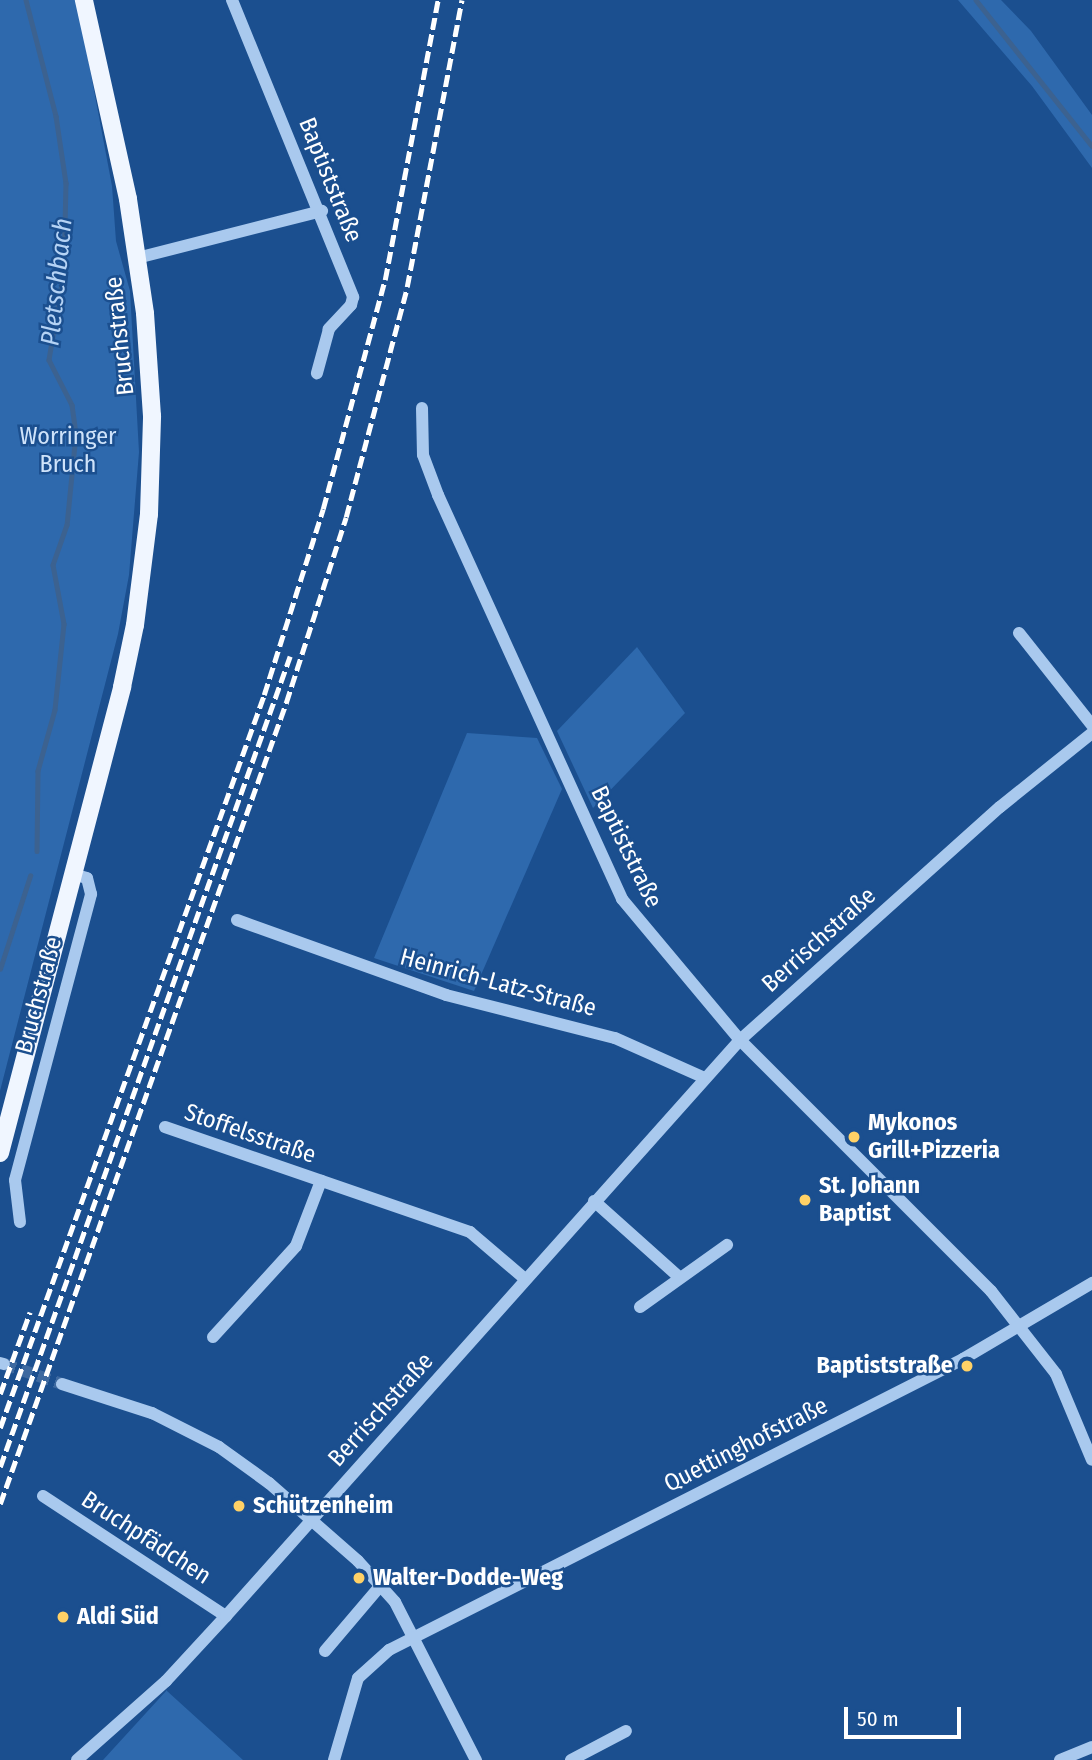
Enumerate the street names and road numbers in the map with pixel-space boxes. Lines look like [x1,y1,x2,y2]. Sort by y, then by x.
street label: Baptiststraße [292,113,368,247]
street label: Bruchstraße [99,275,141,397]
street label: Baptiststraße [584,781,668,913]
street label: Berrischstraße [756,881,882,999]
street label: Bruchstraße [10,934,68,1056]
street label: Heinrich-Latz-Straße [397,943,599,1023]
street label: Stoffelsstraße [181,1098,319,1170]
street label: Berrischstraße [322,1347,440,1473]
street label: Quettinghofstraße [659,1391,833,1499]
street label: Bruchpfädchen [76,1485,216,1591]

